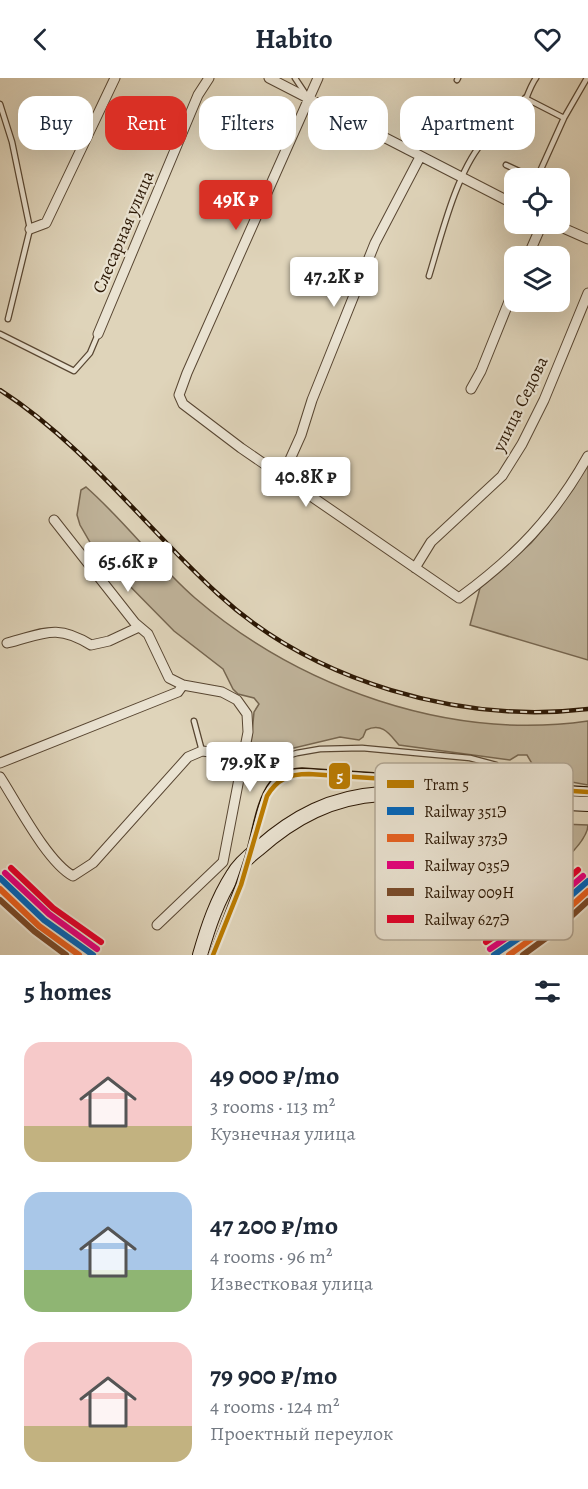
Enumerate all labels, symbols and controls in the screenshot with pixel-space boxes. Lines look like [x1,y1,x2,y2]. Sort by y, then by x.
text: Habito [255,21,333,57]
icon: back [24,23,57,56]
icon: heart [531,23,564,56]
chip: Buy [18,96,93,150]
chip: Rent [105,96,187,150]
chip: Filters [199,96,296,150]
chip: New [308,96,388,150]
chip: Apartment [400,96,535,150]
street label: Слесарная улица [86,166,160,297]
map controls [504,168,570,312]
button: locate [504,168,570,234]
pin: 49K ₽ [194,180,278,231]
text: 49K ₽ [213,186,259,213]
button: layers [504,246,570,312]
pin: 47.2K ₽ [279,257,389,308]
text: 47.2K ₽ [304,263,364,290]
street label: улица Седова [486,352,554,457]
pin: 40.8K ₽ [251,457,361,508]
text: 40.8K ₽ [275,463,337,490]
pin: 65.6K ₽ [73,542,183,593]
text: 65.6K ₽ [98,548,158,575]
pin: 79.9K ₽ [195,742,305,793]
text: 79.9K ₽ [220,748,280,775]
line badge: 5 [328,762,351,790]
legend [375,763,573,940]
text: 5 [337,766,344,788]
text: Tram 5 [424,774,469,796]
text: Railway 351Э [424,801,507,823]
text: Railway 373Э [424,828,508,850]
text: Railway 035Э [424,855,510,877]
text: Railway 009Н [424,882,514,904]
text: Railway 627Э [424,909,510,931]
text: 5 homes [24,974,112,1009]
icon: filters [531,975,564,1008]
text: 49 000 ₽/mo [210,1058,340,1093]
icon: home [72,1066,144,1138]
text: 3 rooms · 113 m² [210,1093,335,1120]
text: Кузнечная улица [210,1120,356,1147]
text: 47 200 ₽/mo [210,1208,338,1243]
icon: home [72,1216,144,1288]
text: 4 rooms · 96 m² [210,1243,332,1270]
text: Известковая улица [210,1270,373,1297]
text: 79 900 ₽/mo [210,1358,337,1393]
icon: home [72,1366,144,1438]
text: 4 rooms · 124 m² [210,1393,340,1420]
text: Проектный переулок [210,1420,394,1447]

